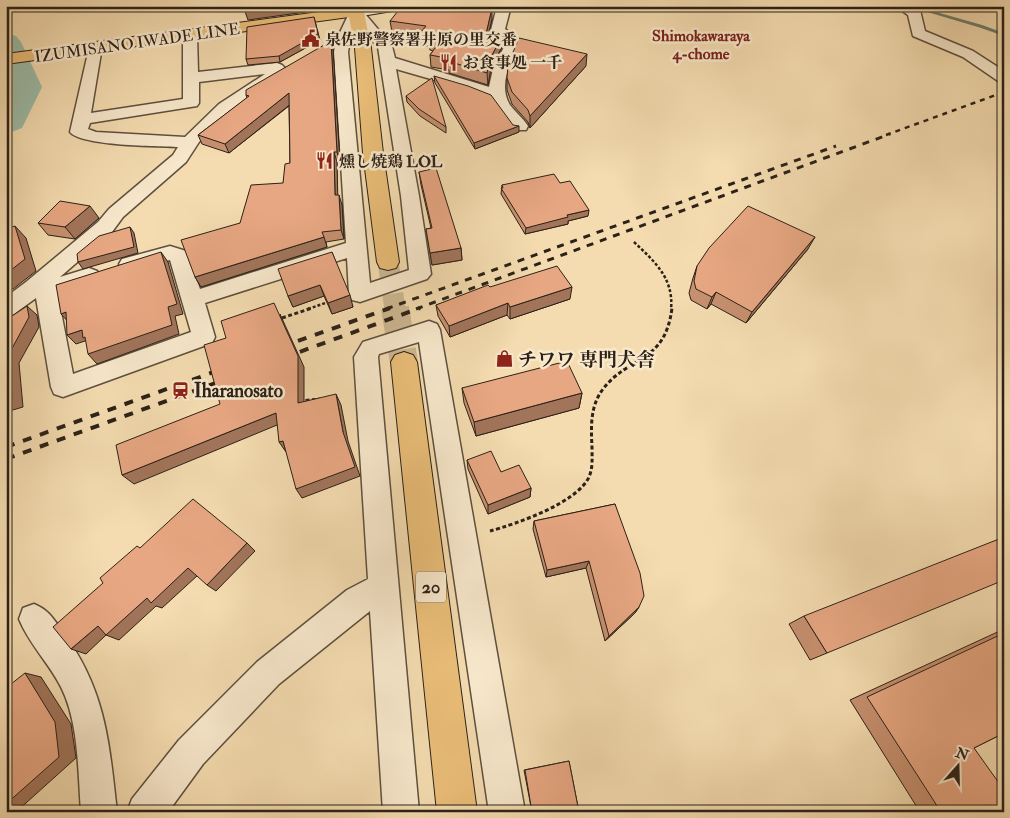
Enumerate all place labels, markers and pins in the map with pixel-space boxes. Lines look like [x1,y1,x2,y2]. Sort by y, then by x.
public building icon: 泉佐野警察署井原の里交番 [301,29,321,49]
place label: 泉佐野警察署井原の里交番 [325,30,517,50]
restaurant icon: お食事処 一千 [439,52,459,72]
place label: お食事処 一千 [463,53,562,73]
restaurant icon: 燻し焼鶏 LOL [315,151,335,171]
place label: 燻し焼鶏 LOL [339,152,443,172]
place label: チワワ 専門犬舎 [518,348,655,372]
shop icon: チワワ 専門犬舎 [494,349,514,369]
place label: Iharanosato [194,379,283,403]
station icon: Iharanosato [170,380,190,400]

